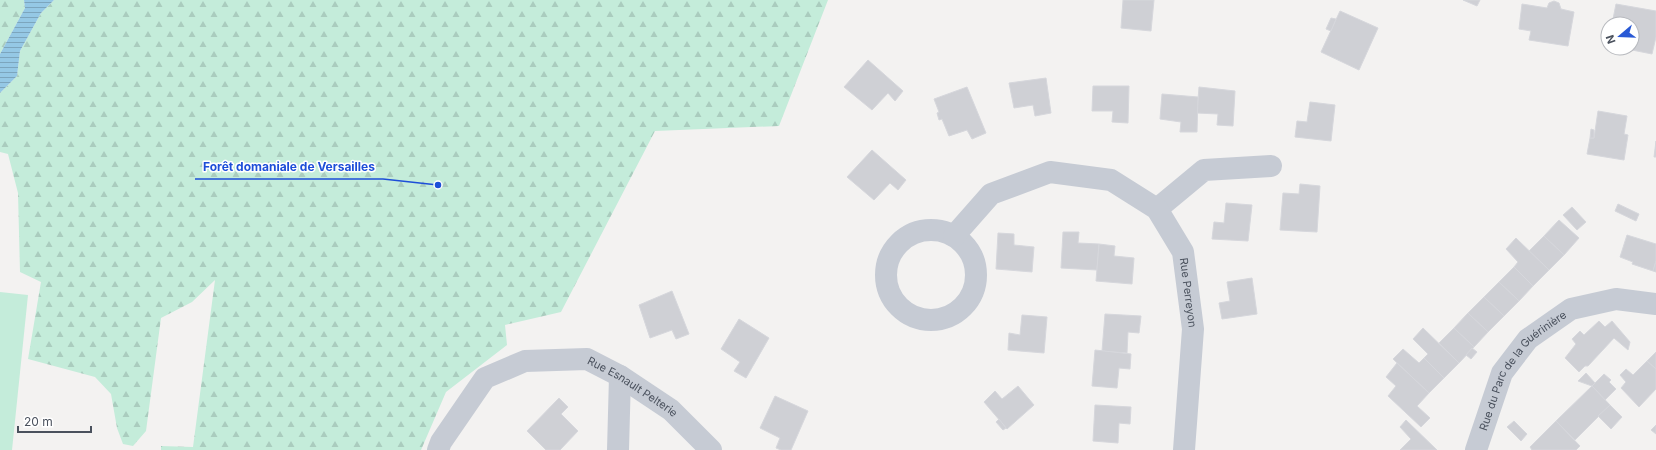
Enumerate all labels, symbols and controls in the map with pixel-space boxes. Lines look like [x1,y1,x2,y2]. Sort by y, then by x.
north arrow [1600,16,1640,56]
text: N [1603,33,1619,46]
callout: Forêt domaniale de Versailles [195,155,383,179]
text: Forêt domaniale de Versailles [203,159,375,174]
street label: Rue Perreyon [1177,257,1200,328]
street label: Rue du Parc de la Guérinière [1476,307,1569,433]
street label: Rue Esnault Pelterie [585,353,681,420]
scale bar [18,408,91,434]
text: 20 m [24,414,53,429]

